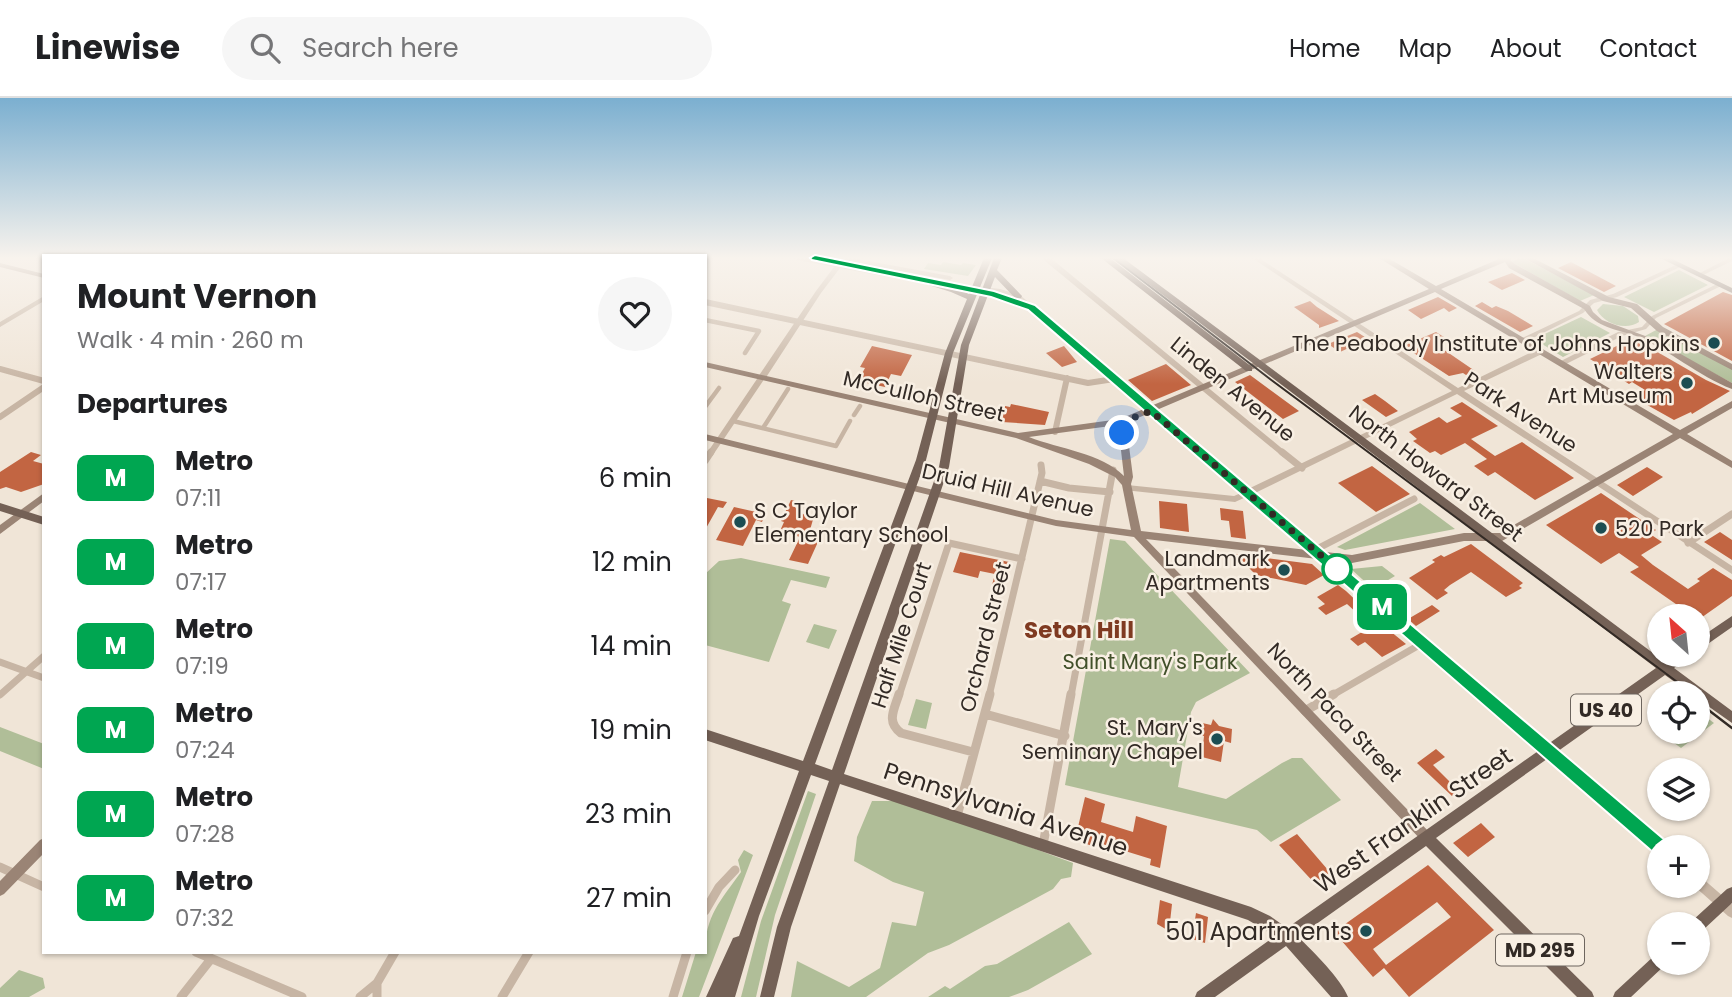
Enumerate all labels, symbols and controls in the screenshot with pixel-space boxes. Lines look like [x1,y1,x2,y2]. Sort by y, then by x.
search box [222,17,712,80]
text: Linewise [35,24,180,71]
icon: search [246,29,284,67]
text: Search here [302,30,459,66]
text: Home [1289,32,1361,65]
text: Map [1399,32,1452,65]
text: About [1490,32,1561,65]
text: Contact [1599,32,1697,65]
text: Mount Vernon [77,273,317,320]
button: heart [598,277,672,351]
text: Walk · 4 min · 260 m [77,324,304,356]
place label: The Peabody Institute of Johns Hopkins [1292,329,1700,358]
street label: Linden Avenue [1165,330,1301,448]
marker: The Peabody Institute of Johns Hopkins [1706,335,1722,351]
place label: Walters Art Museum [1547,357,1673,410]
street label: McCulloh Street [840,363,1008,429]
street label: Park Avenue [1459,365,1583,459]
marker: Walters Art Museum [1679,375,1695,391]
text: Departures [77,386,228,422]
street label: North Howard Street [1343,398,1529,548]
your location [1104,415,1139,450]
text: Metro [175,443,253,479]
street label: Druid Hill Avenue [919,456,1097,524]
text: 6 min [599,460,672,496]
text: M [104,461,127,494]
text: 07:11 [175,482,222,514]
place label: S C Taylor Elementary School [754,496,949,549]
marker: S C Taylor Elementary School [732,514,748,530]
place label: 520 Park [1615,514,1704,543]
marker: 520 Park [1593,520,1609,536]
text: Metro [175,527,253,563]
text: 12 min [592,544,672,580]
place label: Landmark Apartments [1145,544,1270,597]
text: M [104,545,127,578]
unlabelled marker [1322,554,1352,584]
street label: Half Mile Court [864,558,938,712]
street label: Orchard Street [952,559,1018,715]
marker: Landmark Apartments [1276,562,1292,578]
text: 07:17 [175,566,227,598]
line badge: M [1359,584,1405,630]
text: M [1371,590,1393,623]
north arrow [1647,604,1710,667]
map controls [1647,604,1710,975]
text: Metro [175,611,253,647]
district label: Seton Hill [1024,614,1134,646]
text: 14 min [591,628,672,664]
text: M [104,629,127,662]
street label: North Paca Street [1261,636,1409,788]
park label: Saint Mary's Park [1062,647,1238,676]
text: 07:19 [175,650,229,682]
button: locate [1647,681,1710,744]
road number: US 40 [1571,694,1641,726]
text: Metro [175,695,253,731]
text: 19 min [591,712,672,748]
text: M [104,713,127,746]
place label: St. Mary's Seminary Chapel [1022,713,1203,766]
marker: St. Mary's Seminary Chapel [1209,731,1225,747]
text: 07:24 [175,734,235,766]
street label: West Franklin Street [1307,739,1519,901]
street label: Pennsylvania Avenue [880,754,1132,864]
button: layers [1647,758,1710,821]
text: Metro [175,779,253,815]
text: 23 min [585,796,672,832]
text: M [104,797,127,830]
text: 07:28 [175,818,235,850]
button: + [1647,835,1710,898]
text: Metro [175,863,253,899]
text: 27 min [586,880,672,916]
text: M [104,881,127,914]
text: 07:32 [175,902,234,934]
button: − [1647,912,1710,975]
place label: 501 Apartments [1165,915,1352,948]
marker: 501 Apartments [1358,923,1374,939]
road number: MD 295 [1496,934,1584,965]

